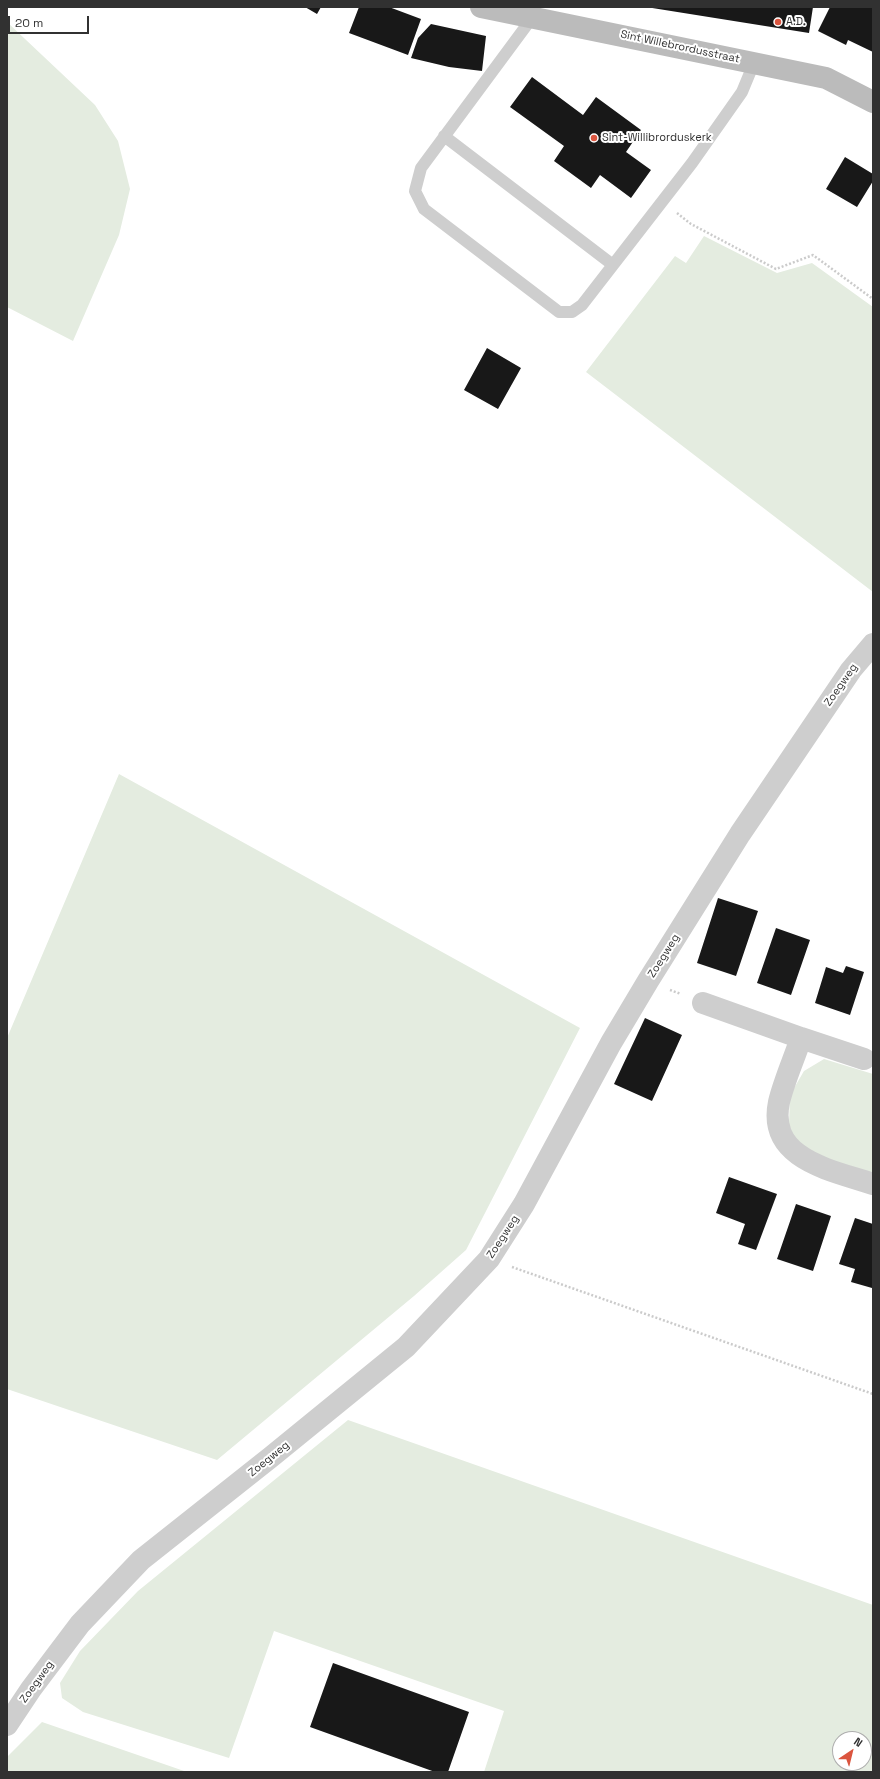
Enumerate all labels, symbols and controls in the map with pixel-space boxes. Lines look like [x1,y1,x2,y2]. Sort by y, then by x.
scale bar [10,8,91,34]
text: 20 m [15,15,43,31]
place label: A.D. [786,15,806,29]
marker: A.D. [773,17,783,27]
street label: Sint Willebrordusstraat [619,28,741,66]
place label: Sint-Willibrorduskerk [602,131,712,145]
marker: Sint-Willibrorduskerk [589,133,599,143]
street label: Zoegweg [822,661,860,709]
street label: Zoegweg [645,932,683,980]
street label: Zoegweg [484,1213,522,1261]
street label: Zoegweg [246,1439,292,1479]
street label: Zoegweg [17,1658,57,1706]
north arrow [832,1731,872,1771]
text: N [851,1734,865,1750]

